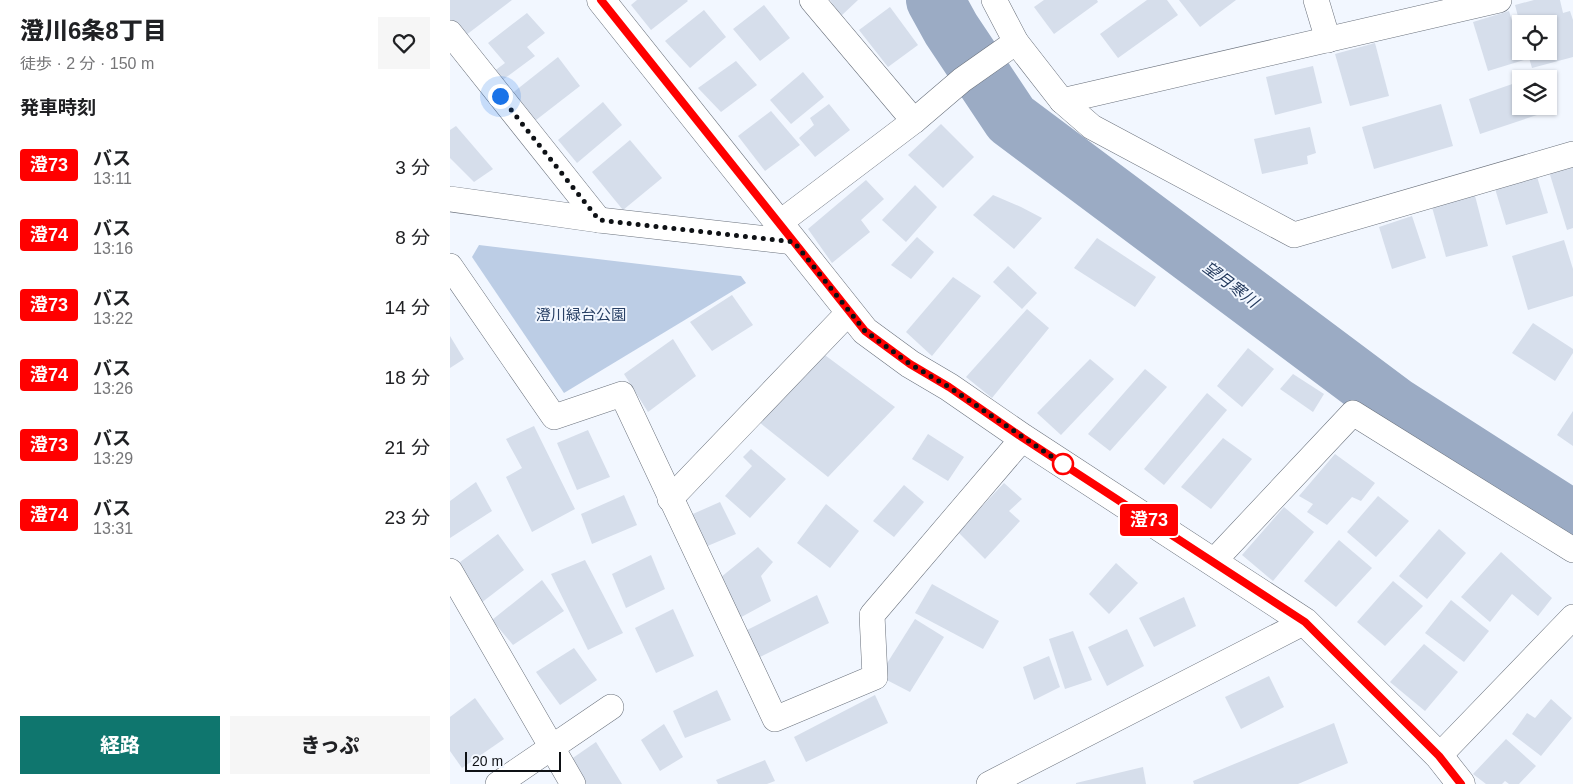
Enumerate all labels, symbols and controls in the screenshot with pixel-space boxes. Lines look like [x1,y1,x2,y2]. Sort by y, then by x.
map controls [1512,15,1557,115]
button: locate [1512,15,1557,60]
text: 澄川6条8丁目 [20,17,167,44]
button: heart [378,17,430,69]
text: 徒歩 · 2 分 · 150 m [20,55,154,72]
button: layers [1512,70,1557,115]
your location [488,84,513,109]
text: 発車時刻 [20,97,96,118]
text: バス [93,148,131,169]
text: 澄73 [30,155,68,175]
text: 3 分 [395,157,430,178]
text: 13:11 [93,170,132,187]
text: バス [93,218,131,239]
text: 澄74 [30,225,68,245]
text: 8 分 [395,227,430,248]
text: 13:16 [93,240,133,257]
water label: 望月寒川 [1200,258,1263,312]
text: バス [93,288,131,309]
text: 澄73 [30,295,68,315]
text: 14 分 [385,297,430,318]
park label: 澄川緑台公園 [536,306,626,323]
text: 13:22 [93,310,133,327]
text: バス [93,358,131,379]
text: 澄74 [30,365,68,385]
text: 18 分 [385,367,430,388]
text: 13:26 [93,380,133,397]
text: バス [93,428,131,449]
text: 澄73 [30,435,68,455]
text: 21 分 [385,437,430,458]
text: 13:29 [93,450,133,467]
unlabelled marker [1052,453,1074,475]
text: バス [93,498,131,519]
line badge: 澄73 [1120,504,1178,536]
text: 澄74 [30,505,68,525]
text: 23 分 [385,507,430,528]
text: 澄73 [1130,510,1168,530]
text: 13:31 [93,520,133,537]
button: 経路 [20,716,220,774]
button: きっぷ [230,716,430,774]
scale bar [465,749,561,772]
text: 20 m [472,753,503,769]

